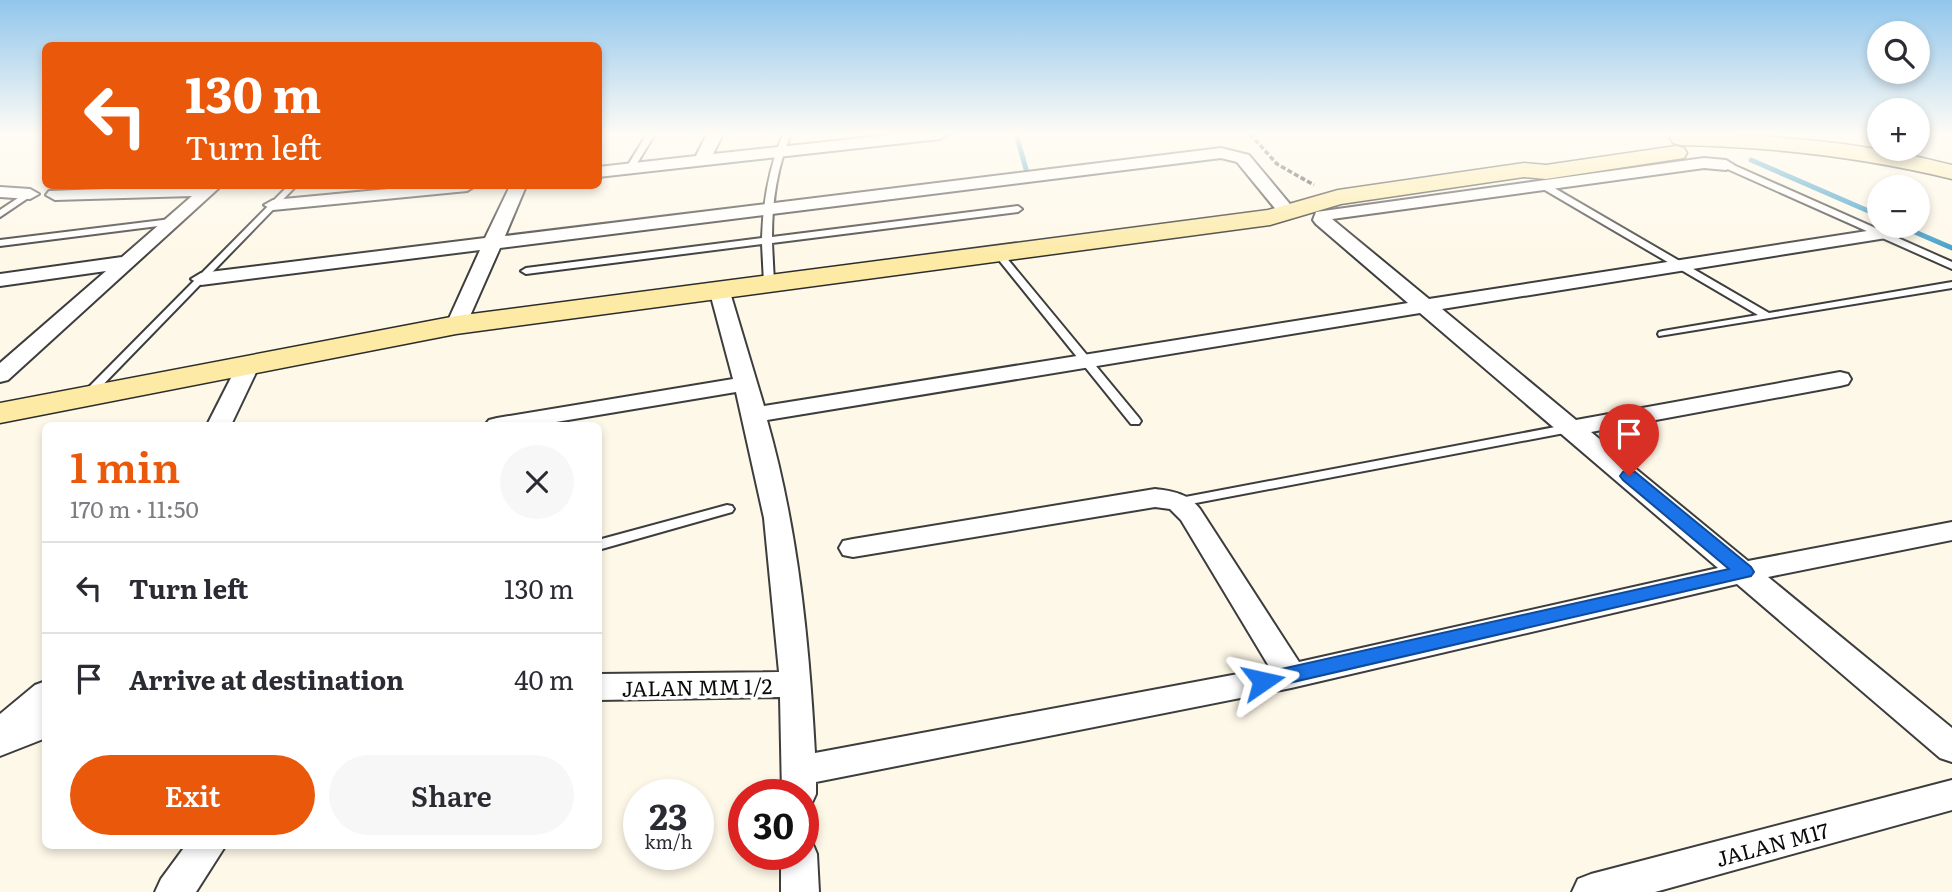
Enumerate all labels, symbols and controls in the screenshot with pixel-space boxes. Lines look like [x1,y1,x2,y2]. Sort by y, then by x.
map controls [1867,21,1930,238]
button: search [1867,21,1930,84]
text: 130 m [185,55,321,128]
icon: left [70,70,161,161]
button: + [1867,98,1930,161]
text: Turn left [185,122,322,170]
button: − [1867,175,1930,238]
pin [1599,404,1659,476]
icon: arrive [1610,415,1648,453]
text: 1 min [70,434,180,496]
button: close [500,445,574,519]
text: 170 m · 11:50 [70,491,199,525]
text: Turn left [129,568,248,607]
text: 130 m [504,568,574,607]
icon: left [70,569,108,607]
position arrow [1226,644,1300,718]
text: Arrive at destination [129,659,404,698]
text: 40 m [514,659,574,698]
icon: arrive [70,660,108,698]
street label: JALAN MM 1/2 [621,669,773,703]
button: Exit [70,755,315,835]
button: Share [329,755,574,835]
speed limit sign: 30 [728,779,819,870]
text: 23 [649,789,688,841]
street label: JALAN M17 [1712,813,1832,873]
text: km/h [645,828,692,855]

